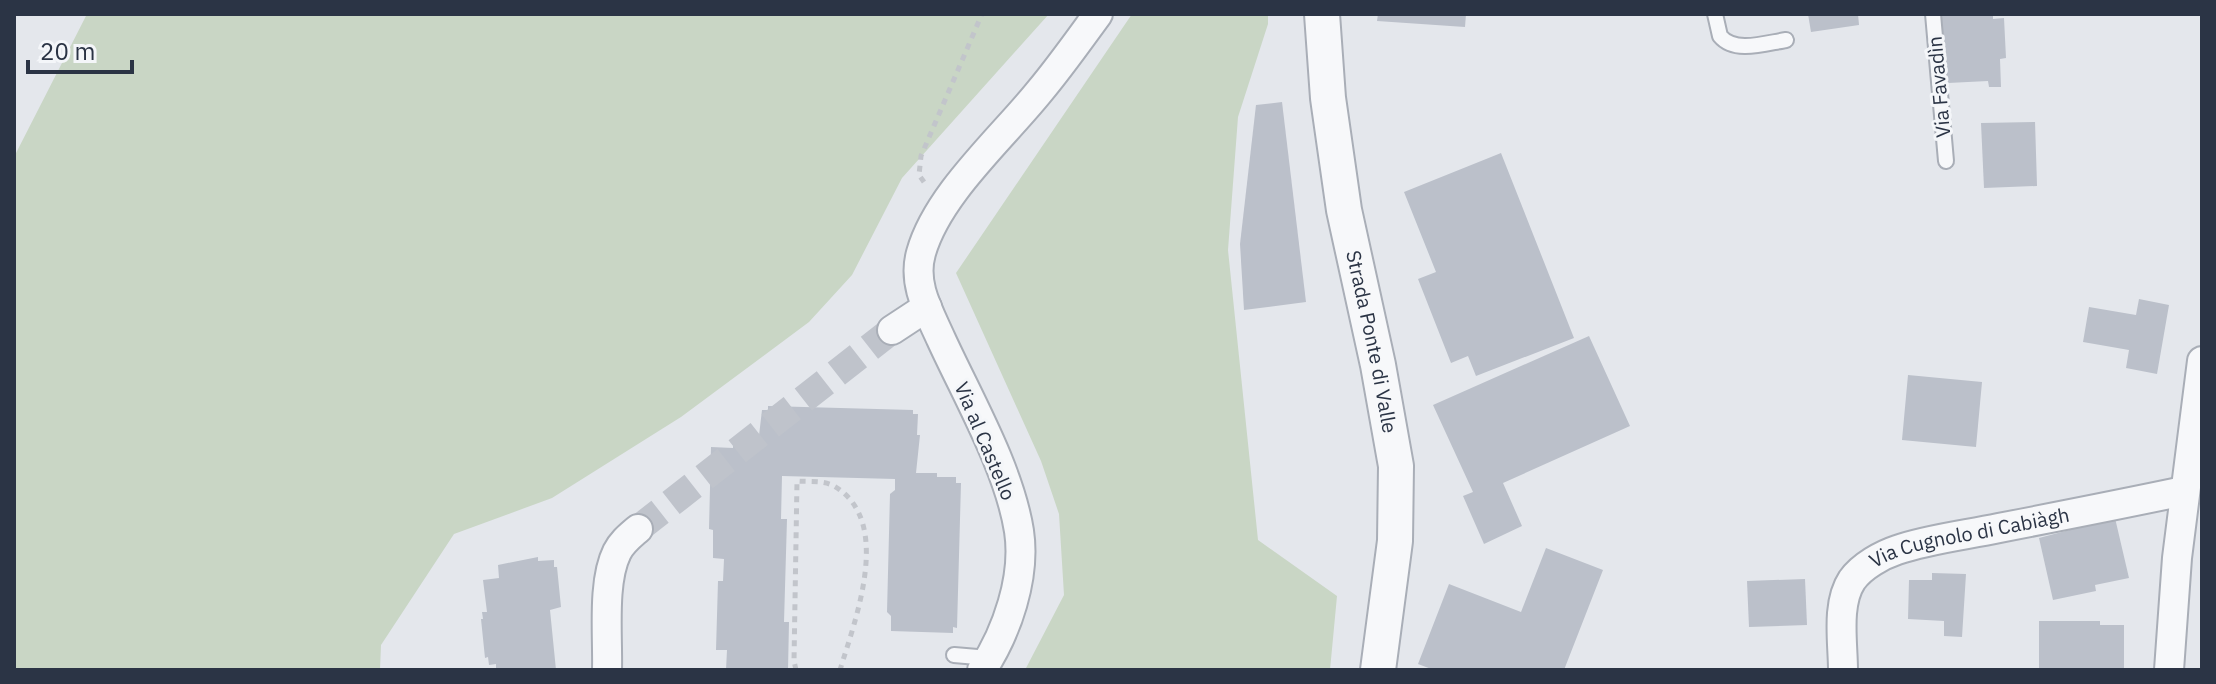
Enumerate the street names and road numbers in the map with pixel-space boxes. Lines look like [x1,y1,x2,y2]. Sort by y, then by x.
street label: Via Favadìn [1921,35,1956,139]
street label: Strada Ponte di Valle [1340,248,1404,435]
street label: Via al Castello [948,378,1023,504]
street label: Via Cugnolo di Cabiàgh [1864,501,2071,574]

